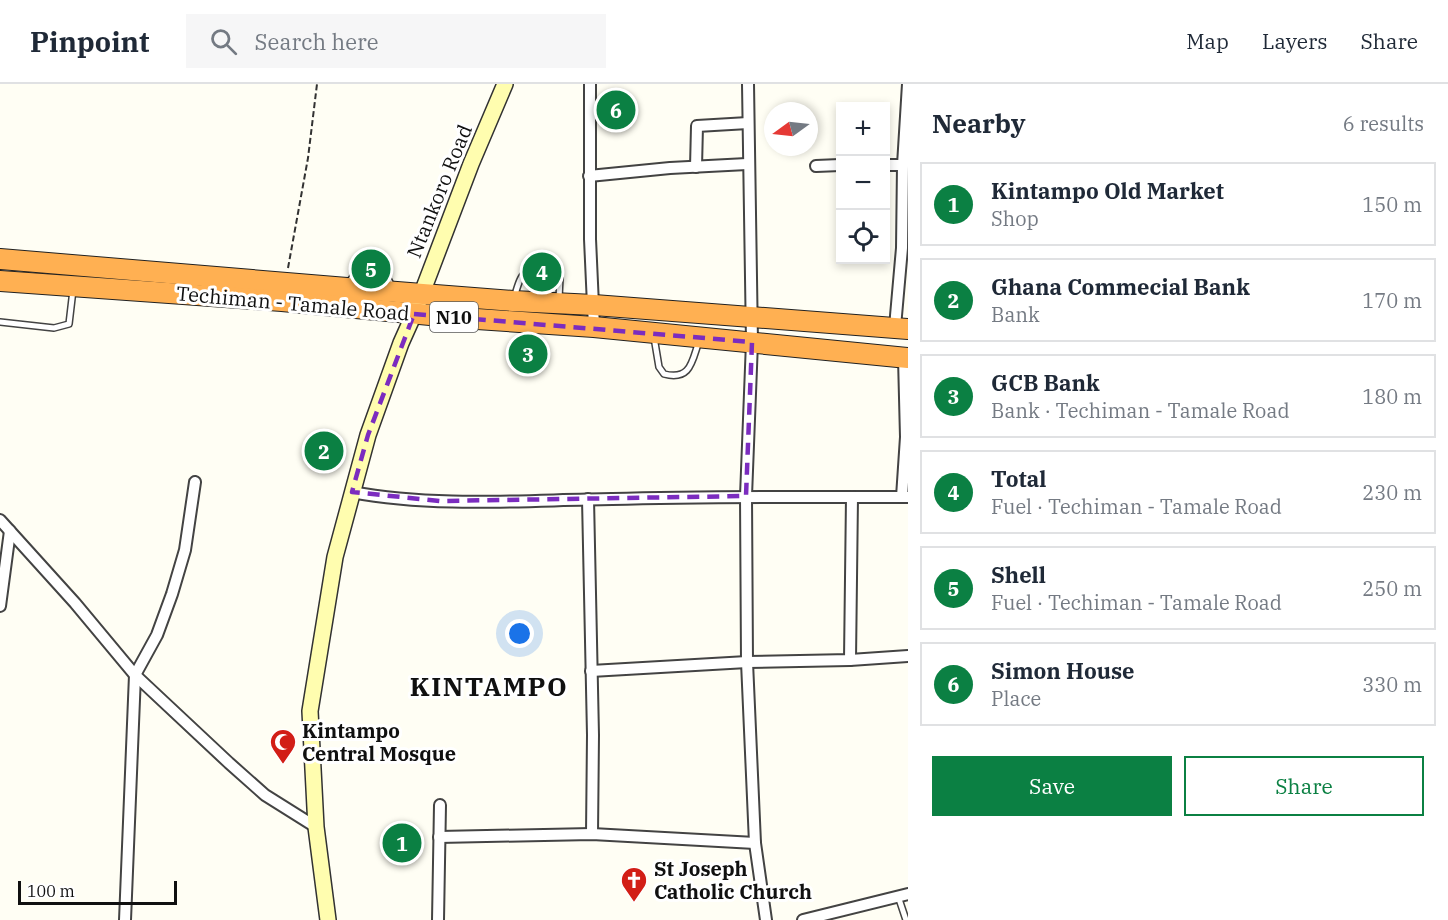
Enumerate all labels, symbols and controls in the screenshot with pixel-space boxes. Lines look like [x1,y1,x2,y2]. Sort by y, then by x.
search box [186,14,606,68]
text: Pinpoint [30,23,150,60]
icon: search [207,25,240,58]
text: Search here [255,27,378,56]
text: Map [1186,27,1229,55]
text: Layers [1262,27,1328,55]
text: Share [1361,27,1418,55]
pin: 6 [596,87,636,132]
north arrow [764,102,818,156]
map controls [836,102,890,264]
button: + [836,102,890,156]
text: Nearby [932,106,1026,140]
text: 6 results [1343,110,1424,137]
street label: Ntankoro Road [400,120,478,262]
button: − [836,156,890,210]
text: Kintampo Old Market [991,176,1224,205]
text: 1 [948,191,960,218]
text: 150 m [1362,191,1422,218]
text: Shop [991,205,1039,232]
button: locate [836,210,890,264]
pin: 5 [352,246,391,291]
pin: 4 [522,250,562,294]
text: Ghana Commecial Bank [991,272,1250,301]
street label: Techiman - Tamale Road [175,279,411,327]
text: 2 [948,287,960,314]
text: 170 m [1362,287,1422,314]
text: Bank [991,301,1040,328]
road number: N10 [430,302,478,332]
pin: 3 [508,332,548,376]
text: GCB Bank [991,368,1100,397]
text: 3 [948,383,960,410]
text: 180 m [1362,383,1422,410]
text: Bank · Techiman - Tamale Road [991,397,1290,424]
pin: 2 [304,428,344,473]
text: Total [991,464,1046,493]
text: 4 [948,479,960,506]
text: 230 m [1362,479,1422,506]
text: Fuel · Techiman - Tamale Road [991,493,1282,520]
text: Shell [991,560,1046,589]
text: 5 [948,575,960,602]
text: 250 m [1362,575,1422,602]
text: Fuel · Techiman - Tamale Road [991,589,1282,616]
your location [505,619,534,648]
text: Simon House [991,656,1135,685]
district label: KINTAMPO [410,669,568,703]
text: 6 [948,671,960,698]
text: 330 m [1362,671,1422,698]
text: Place [991,685,1041,712]
place label: Kintampo Central Mosque [302,717,456,767]
mosque icon: Kintampo Central Mosque [268,727,298,765]
button: Save [932,756,1172,816]
button: Share [1184,756,1424,816]
pin: 1 [382,820,422,866]
place label: St Joseph Catholic Church [654,855,812,905]
church icon: St Joseph Catholic Church [619,865,649,903]
scale bar [18,878,177,906]
text: 100 m [27,881,75,901]

